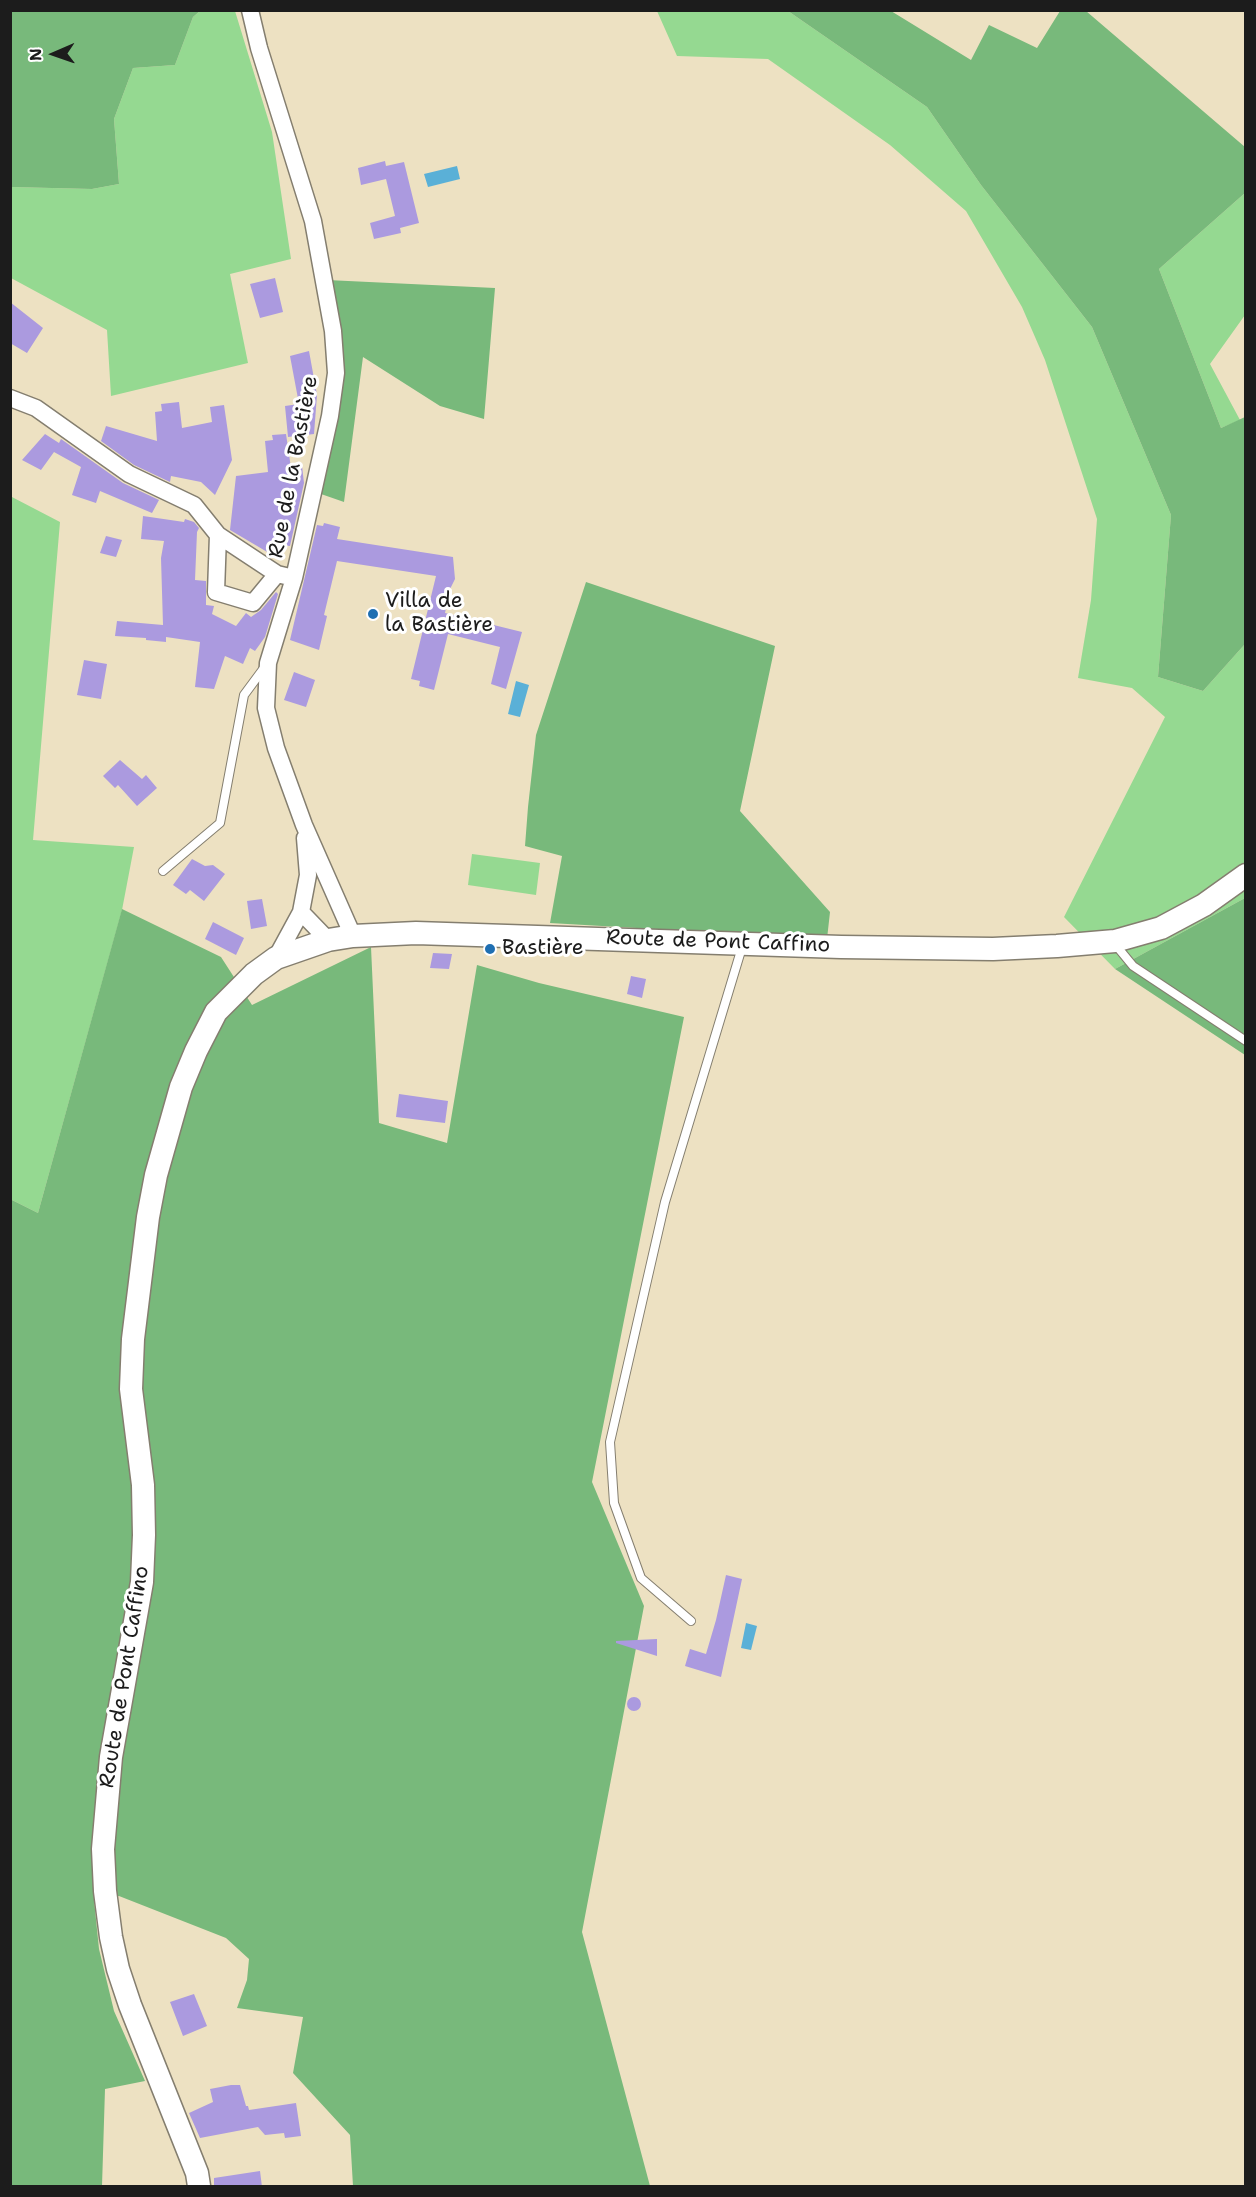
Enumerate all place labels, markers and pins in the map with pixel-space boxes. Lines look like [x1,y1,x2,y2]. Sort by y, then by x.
place label: Villa de la Bastière [385,589,493,639]
marker: Villa de la Bastière [366,607,380,621]
place label: Bastière [502,936,584,962]
marker: Bastière [483,942,497,956]

